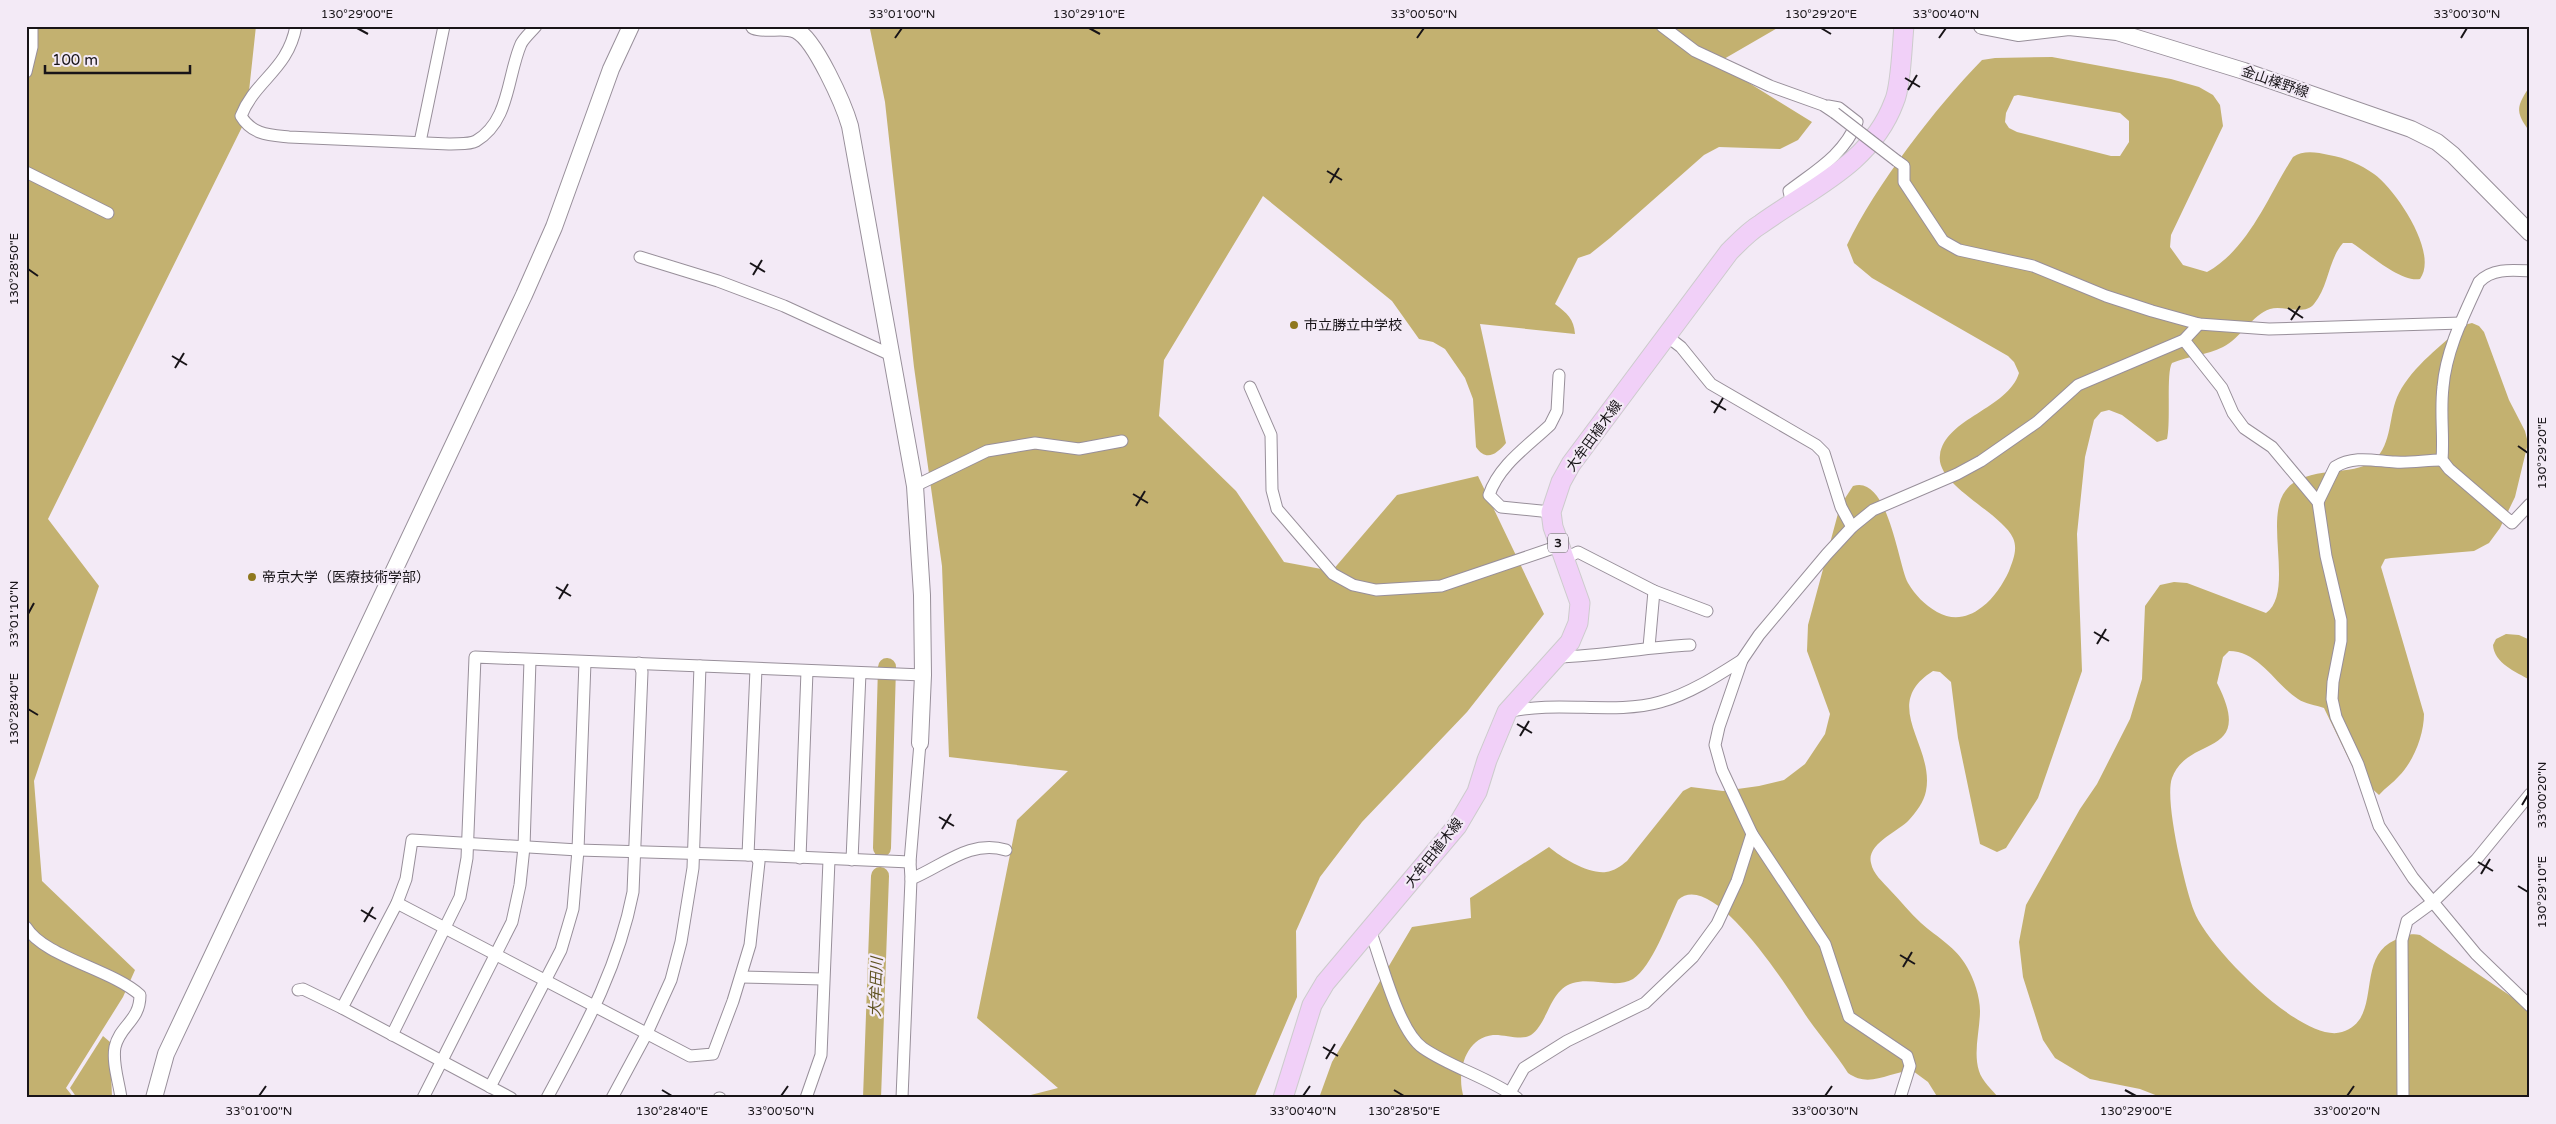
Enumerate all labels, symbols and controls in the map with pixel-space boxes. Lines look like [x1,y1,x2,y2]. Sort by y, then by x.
text: 130°29'00"E [321,7,394,21]
text: 33°01'00"N [869,7,936,21]
text: 130°29'10"E [1053,7,1126,21]
text: 33°00'50"N [1391,7,1458,21]
text: 130°29'20"E [1785,7,1858,21]
text: 33°00'40"N [1913,7,1980,21]
text: 33°00'30"N [2434,7,2501,21]
scale bar [45,42,190,74]
text: 100 m [52,51,98,69]
street label: 金山檪野線 [2239,63,2311,101]
text: 130°28'50"E [7,232,21,305]
place label: 市立勝立中学校 [1304,317,1402,334]
marker: 市立勝立中学校 [1288,319,1300,331]
street label: 大牟田植木線 [1562,397,1626,475]
text: 130°29'20"E [2535,416,2549,489]
road number: 3 [1548,534,1568,552]
place label: 帝京大学（医療技術学部） [262,569,430,586]
marker: 帝京大学（医療技術学部） [246,571,258,583]
text: 33°01'10"N [7,581,21,648]
text: 130°28'40"E [7,672,21,745]
text: 33°00'20"N [2535,762,2549,829]
street label: 大牟田植木線 [1401,815,1467,891]
text: 130°29'10"E [2535,855,2549,928]
water label: 大牟田川 [866,955,886,1017]
text: 33°01'00"N [226,1104,293,1118]
text: 130°28'40"E [636,1104,709,1118]
text: 33°00'50"N [748,1104,815,1118]
text: 33°00'40"N [1270,1104,1337,1118]
text: 130°28'50"E [1368,1104,1441,1118]
text: 33°00'30"N [1792,1104,1859,1118]
text: 130°29'00"E [2100,1104,2173,1118]
text: 33°00'20"N [2314,1104,2381,1118]

